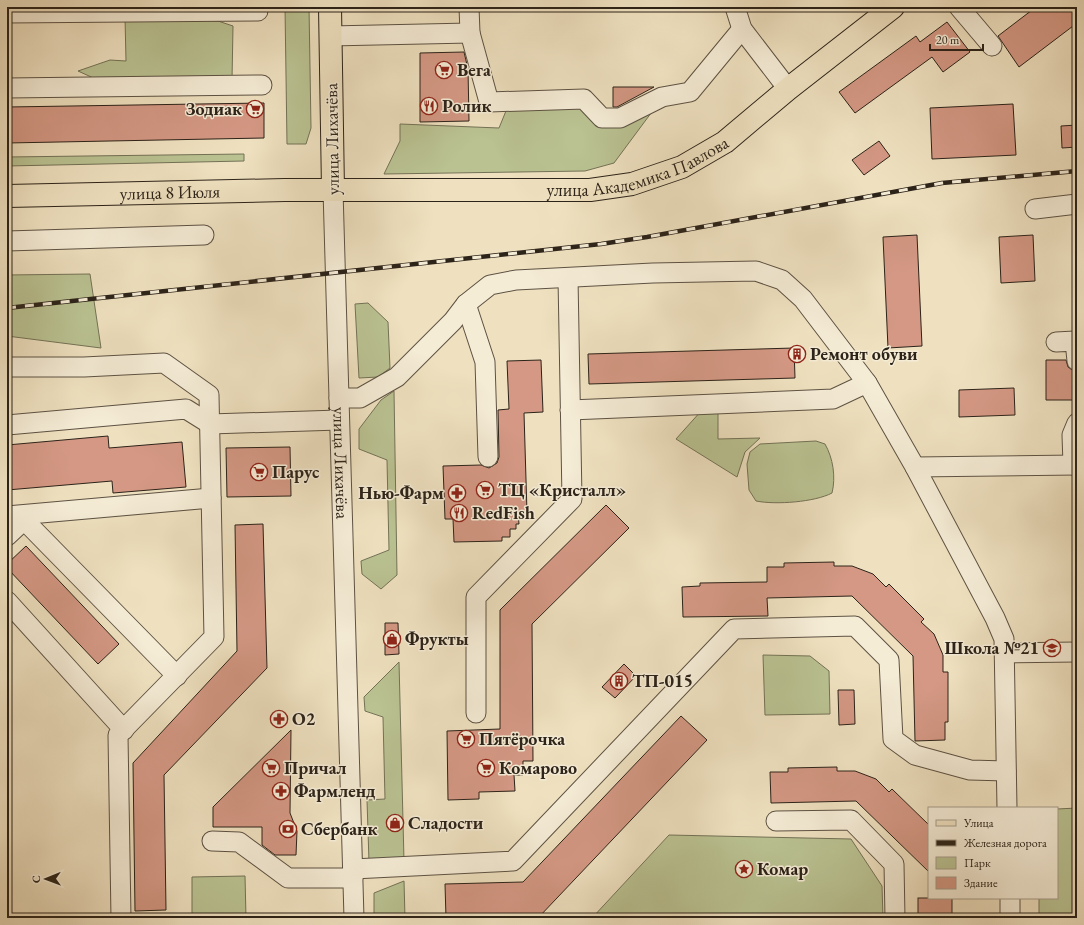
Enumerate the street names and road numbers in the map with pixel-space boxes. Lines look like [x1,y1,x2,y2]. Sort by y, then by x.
street label: улица Лихачёва [319,82,344,195]
street label: улица Академика Павлова [547,130,733,201]
street label: улица 8 Июля [119,179,220,205]
street label: улица Лихачёва [328,406,355,520]

